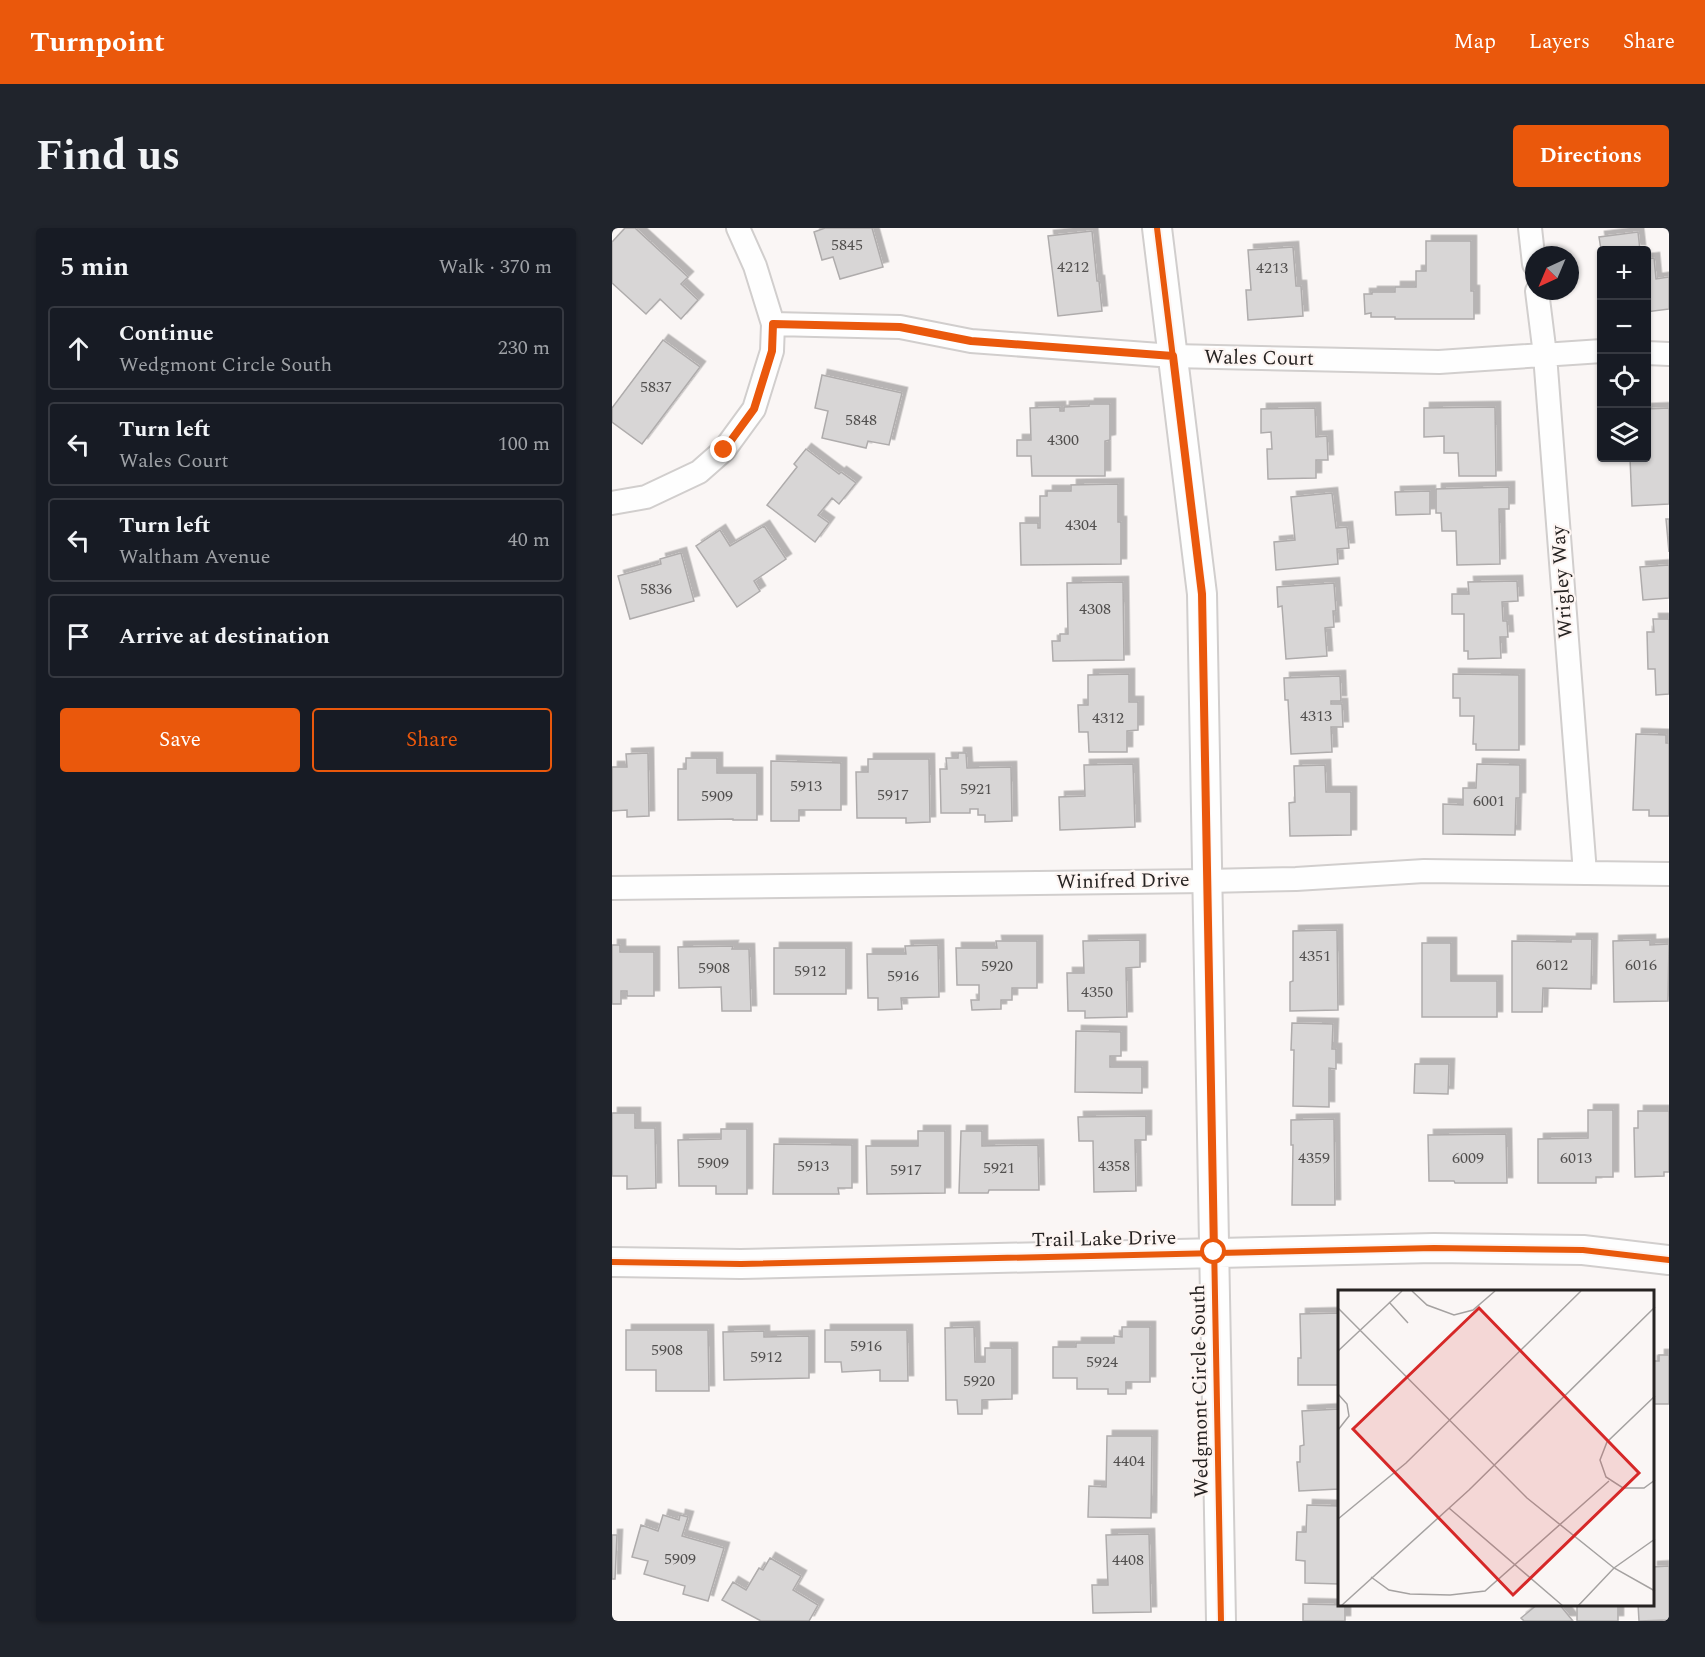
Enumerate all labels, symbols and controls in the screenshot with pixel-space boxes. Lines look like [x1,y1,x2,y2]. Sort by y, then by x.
text: Turnpoint [30,21,165,64]
text: Map [1454,26,1496,58]
text: Layers [1529,26,1590,58]
text: Share [1623,26,1675,58]
text: Find us [36,125,180,188]
button: Directions [1513,125,1669,187]
house number: 5845 [831,233,863,257]
north arrow [1525,246,1579,300]
map controls [1597,246,1651,462]
button: + [1597,246,1651,300]
text: 5 min [60,247,129,287]
text: Walk · 370 m [439,252,552,282]
house number: 4212 [1057,255,1089,279]
house number: 4213 [1256,256,1288,280]
button: − [1597,300,1651,354]
text: Continue [119,317,214,350]
icon: ahead [62,332,95,365]
text: 230 m [498,333,550,363]
street label: Wales Court [1204,342,1314,374]
text: Wedgmont Circle South [119,350,332,380]
button: locate [1597,354,1651,408]
house number: 5837 [640,375,672,399]
house number: 5848 [845,408,877,432]
button: layers [1597,408,1651,462]
text: Turn left [119,413,211,446]
icon: left [62,428,95,461]
house number: 4300 [1047,428,1079,452]
text: 100 m [498,429,550,459]
route end [710,436,736,462]
text: Wales Court [119,446,229,476]
text: Turn left [119,509,211,542]
house number: 4304 [1065,513,1097,537]
street label: Wrigley Way [1543,523,1581,639]
icon: left [62,524,95,557]
text: 40 m [508,525,550,555]
text: Waltham Avenue [119,542,270,572]
house number: 5836 [640,577,672,601]
house number: 4308 [1079,597,1111,621]
icon: arrive [62,620,95,653]
text: Arrive at destination [119,620,330,653]
house number: 4313 [1300,704,1332,728]
house number: 4312 [1092,706,1124,730]
button: Save [60,708,300,772]
button: Share [312,708,552,772]
house number: 5913 [790,774,822,798]
house number: 5921 [960,777,992,801]
house number: 5917 [877,783,909,807]
house number: 5909 [701,784,733,808]
house number: 6001 [1473,789,1505,813]
street label: Winifred Drive [1056,865,1190,897]
house number: 4351 [1299,944,1331,968]
house number: 6012 [1536,953,1568,977]
house number: 6016 [1625,953,1657,977]
house number: 5920 [981,954,1013,978]
house number: 5908 [698,956,730,980]
house number: 5912 [794,959,826,983]
house number: 5916 [887,964,919,988]
house number: 4350 [1081,980,1113,1004]
house number: 4359 [1298,1146,1330,1170]
house number: 6009 [1452,1146,1484,1170]
house number: 6013 [1560,1146,1592,1170]
house number: 5909 [697,1151,729,1175]
house number: 5913 [797,1154,829,1178]
house number: 4358 [1098,1154,1130,1178]
house number: 5921 [983,1156,1015,1180]
house number: 5917 [890,1158,922,1182]
street label: Trail Lake Drive [1031,1223,1177,1255]
route start [1200,1238,1226,1264]
street label: Wedgmont Circle South [1183,1284,1217,1498]
inset map [1338,1290,1654,1606]
house number: 5916 [850,1334,882,1358]
house number: 5908 [651,1338,683,1362]
house number: 5912 [750,1345,782,1369]
house number: 5924 [1086,1350,1118,1374]
house number: 5920 [963,1369,995,1393]
house number: 4404 [1113,1449,1145,1473]
house number: 5909 [664,1547,696,1571]
house number: 4408 [1112,1548,1144,1572]

